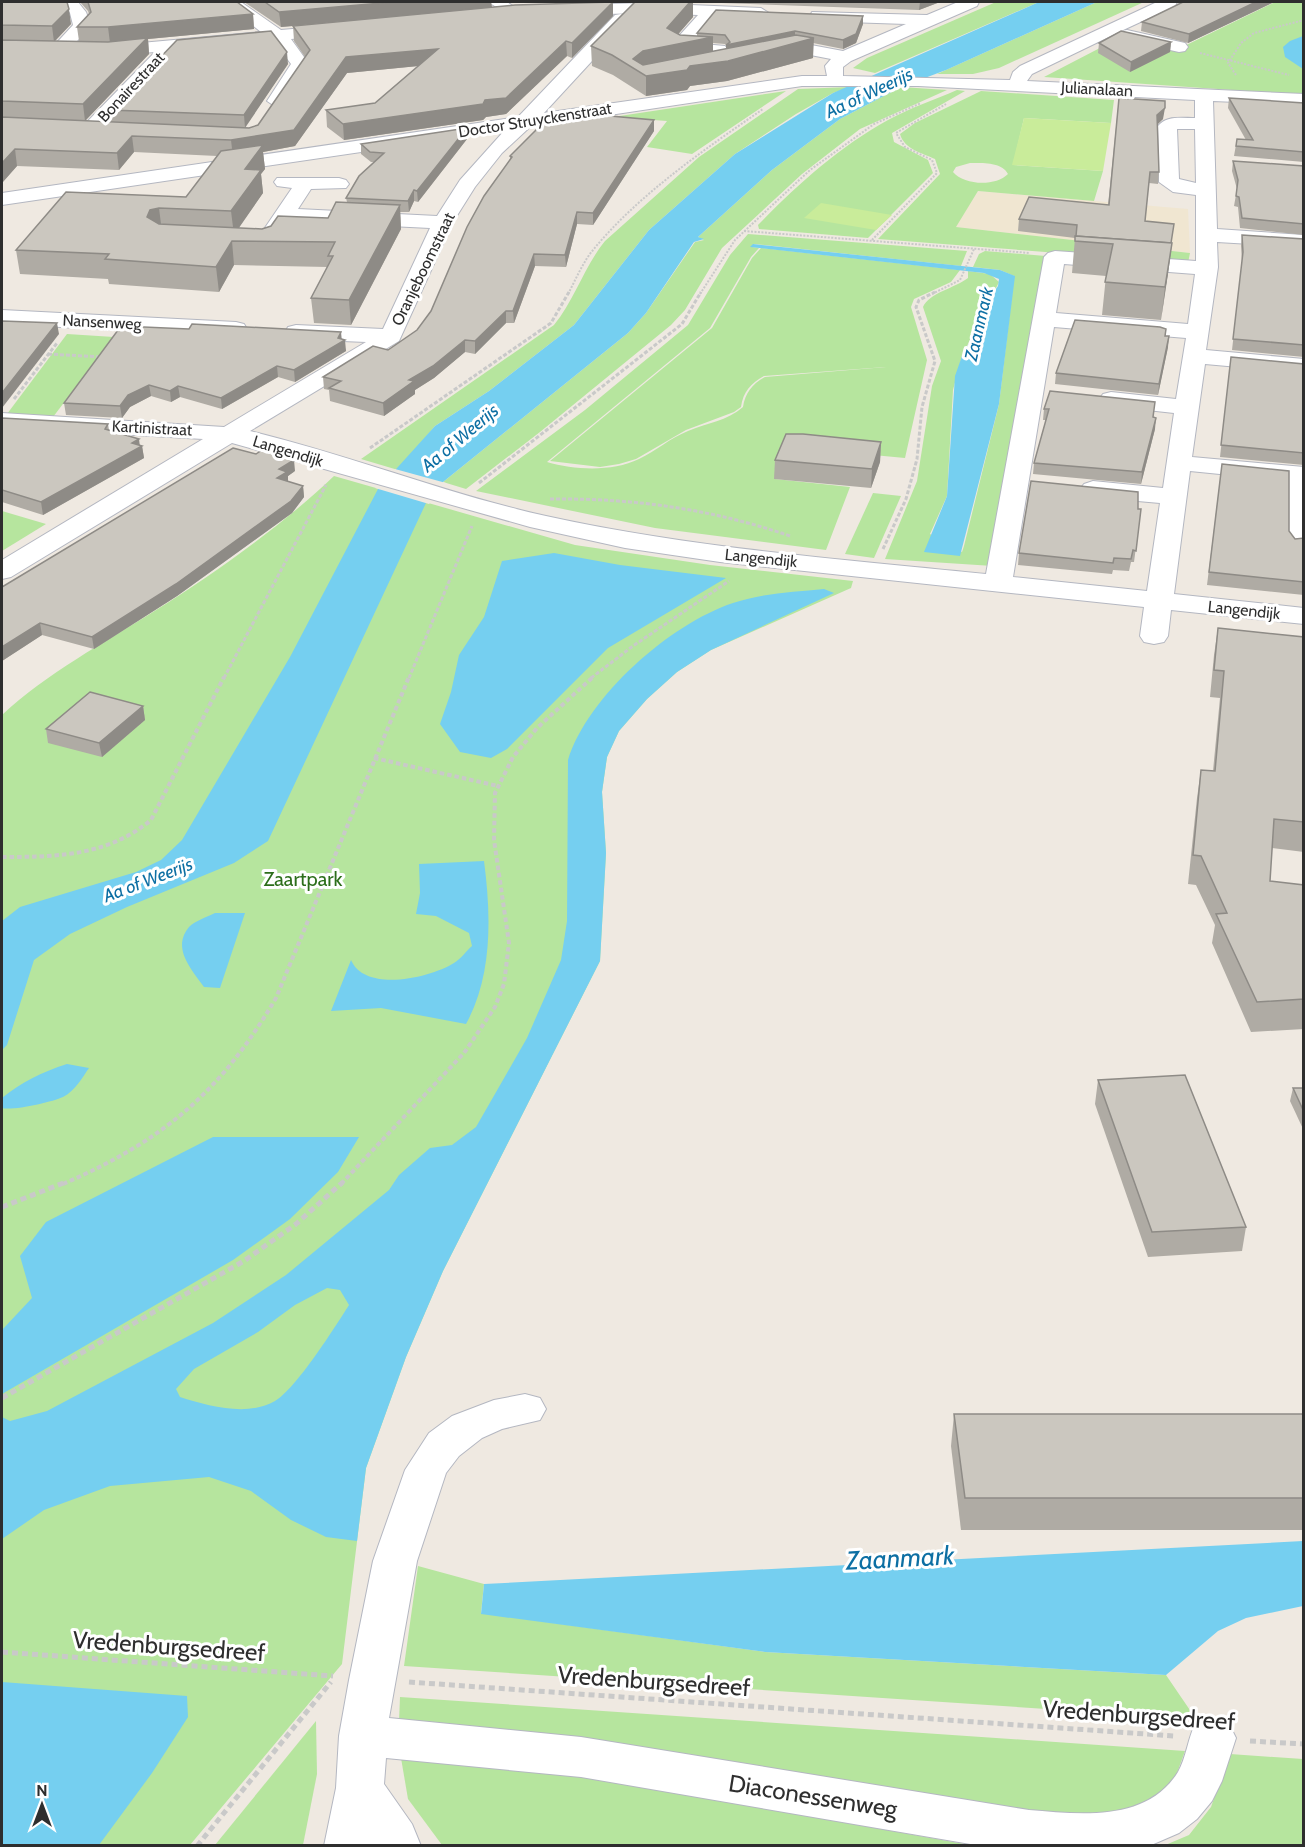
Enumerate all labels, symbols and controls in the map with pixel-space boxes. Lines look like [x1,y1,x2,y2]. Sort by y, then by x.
street label: Bonairestraat [94,48,169,126]
water label: Aa of Weerijs [821,63,916,123]
street label: Julianalaan [1060,78,1133,100]
street label: Doctor Struyckenstraat [457,98,614,142]
street label: Oranjeboomstraat [387,209,459,329]
water label: Zaanmark [960,284,998,364]
street label: Nansenweg [62,310,143,334]
water label: Aa of Weerijs [416,399,503,477]
street label: Kartinistraat [111,416,193,440]
street label: Langendijk [251,431,326,471]
street label: Langendijk [724,545,799,571]
street label: Langendijk [1207,597,1282,623]
water label: Aa of Weerijs [99,853,196,907]
park label: Zaartpark [263,867,343,891]
water label: Zaanmark [843,1539,956,1577]
street label: Vredenburgsedreef [72,1625,266,1667]
street label: Vredenburgsedreef [557,1660,751,1702]
street label: Vredenburgsedreef [1042,1694,1236,1736]
street label: Diaconessenweg [727,1768,900,1824]
north arrow [12,1775,72,1835]
text: N [36,1781,48,1800]

